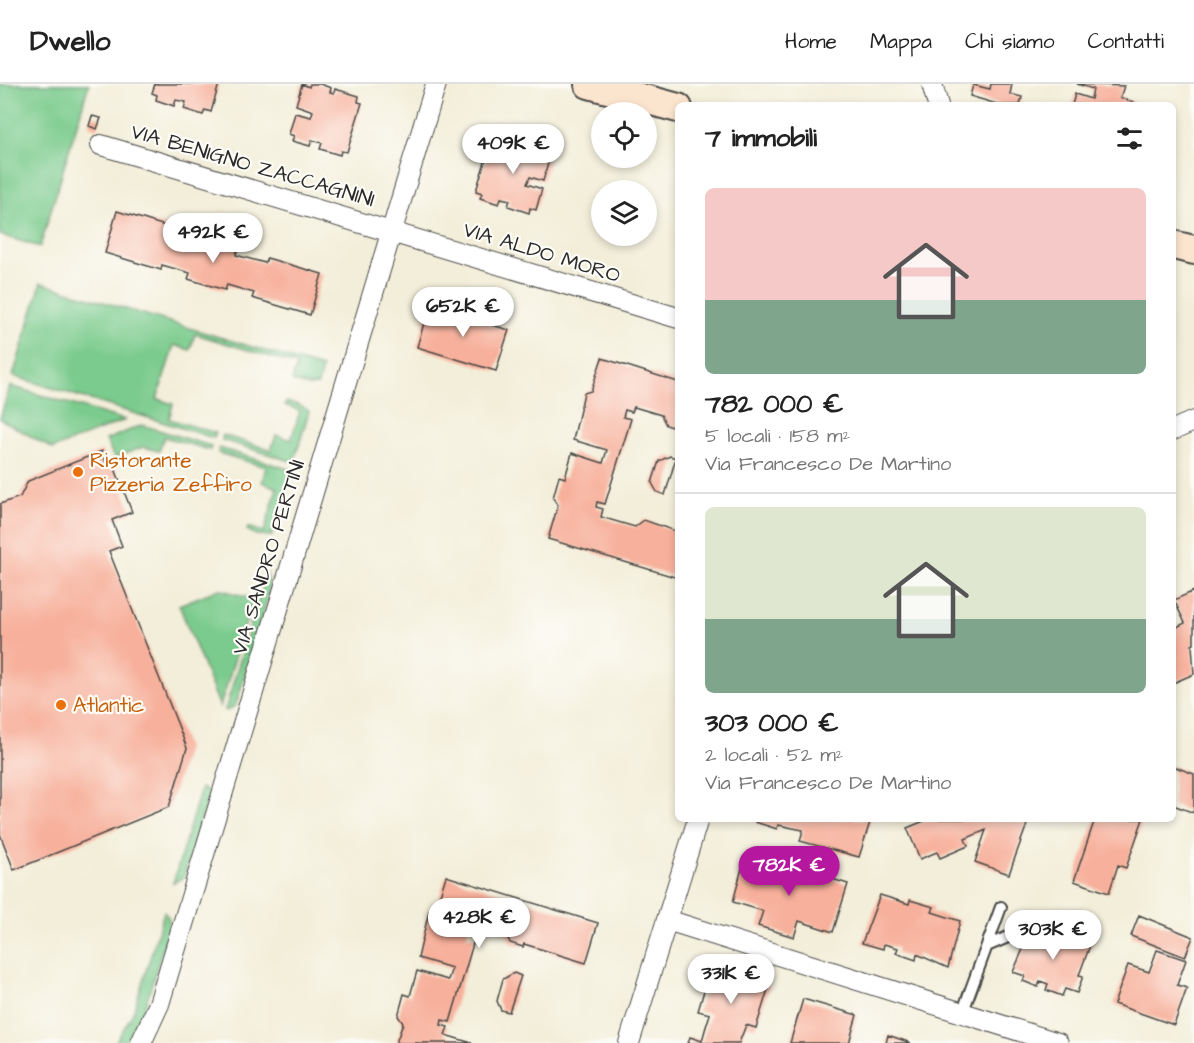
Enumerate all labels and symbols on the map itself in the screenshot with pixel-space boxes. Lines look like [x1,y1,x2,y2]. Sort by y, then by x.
street label: VIA BENIGNO ZACCAGNINI [128,117,378,214]
pin: 409K € [464,124,562,175]
pin: 492K € [164,213,262,264]
street label: VIA ALDO MORO [460,215,624,290]
pin: 652K € [414,287,512,338]
place label: Ristorante Pizzeria Zeffiro [90,446,252,499]
street label: VIA SANDRO PERTINI [225,456,312,658]
marker: Ristorante Pizzeria Zeffiro [71,465,85,479]
place label: Atlantic [73,691,144,720]
marker: Atlantic [54,698,68,712]
pin: 782K € [740,846,838,897]
pin: 428K € [430,898,528,949]
pin: 303K € [1004,910,1102,961]
pin: 331K € [682,954,780,1005]

